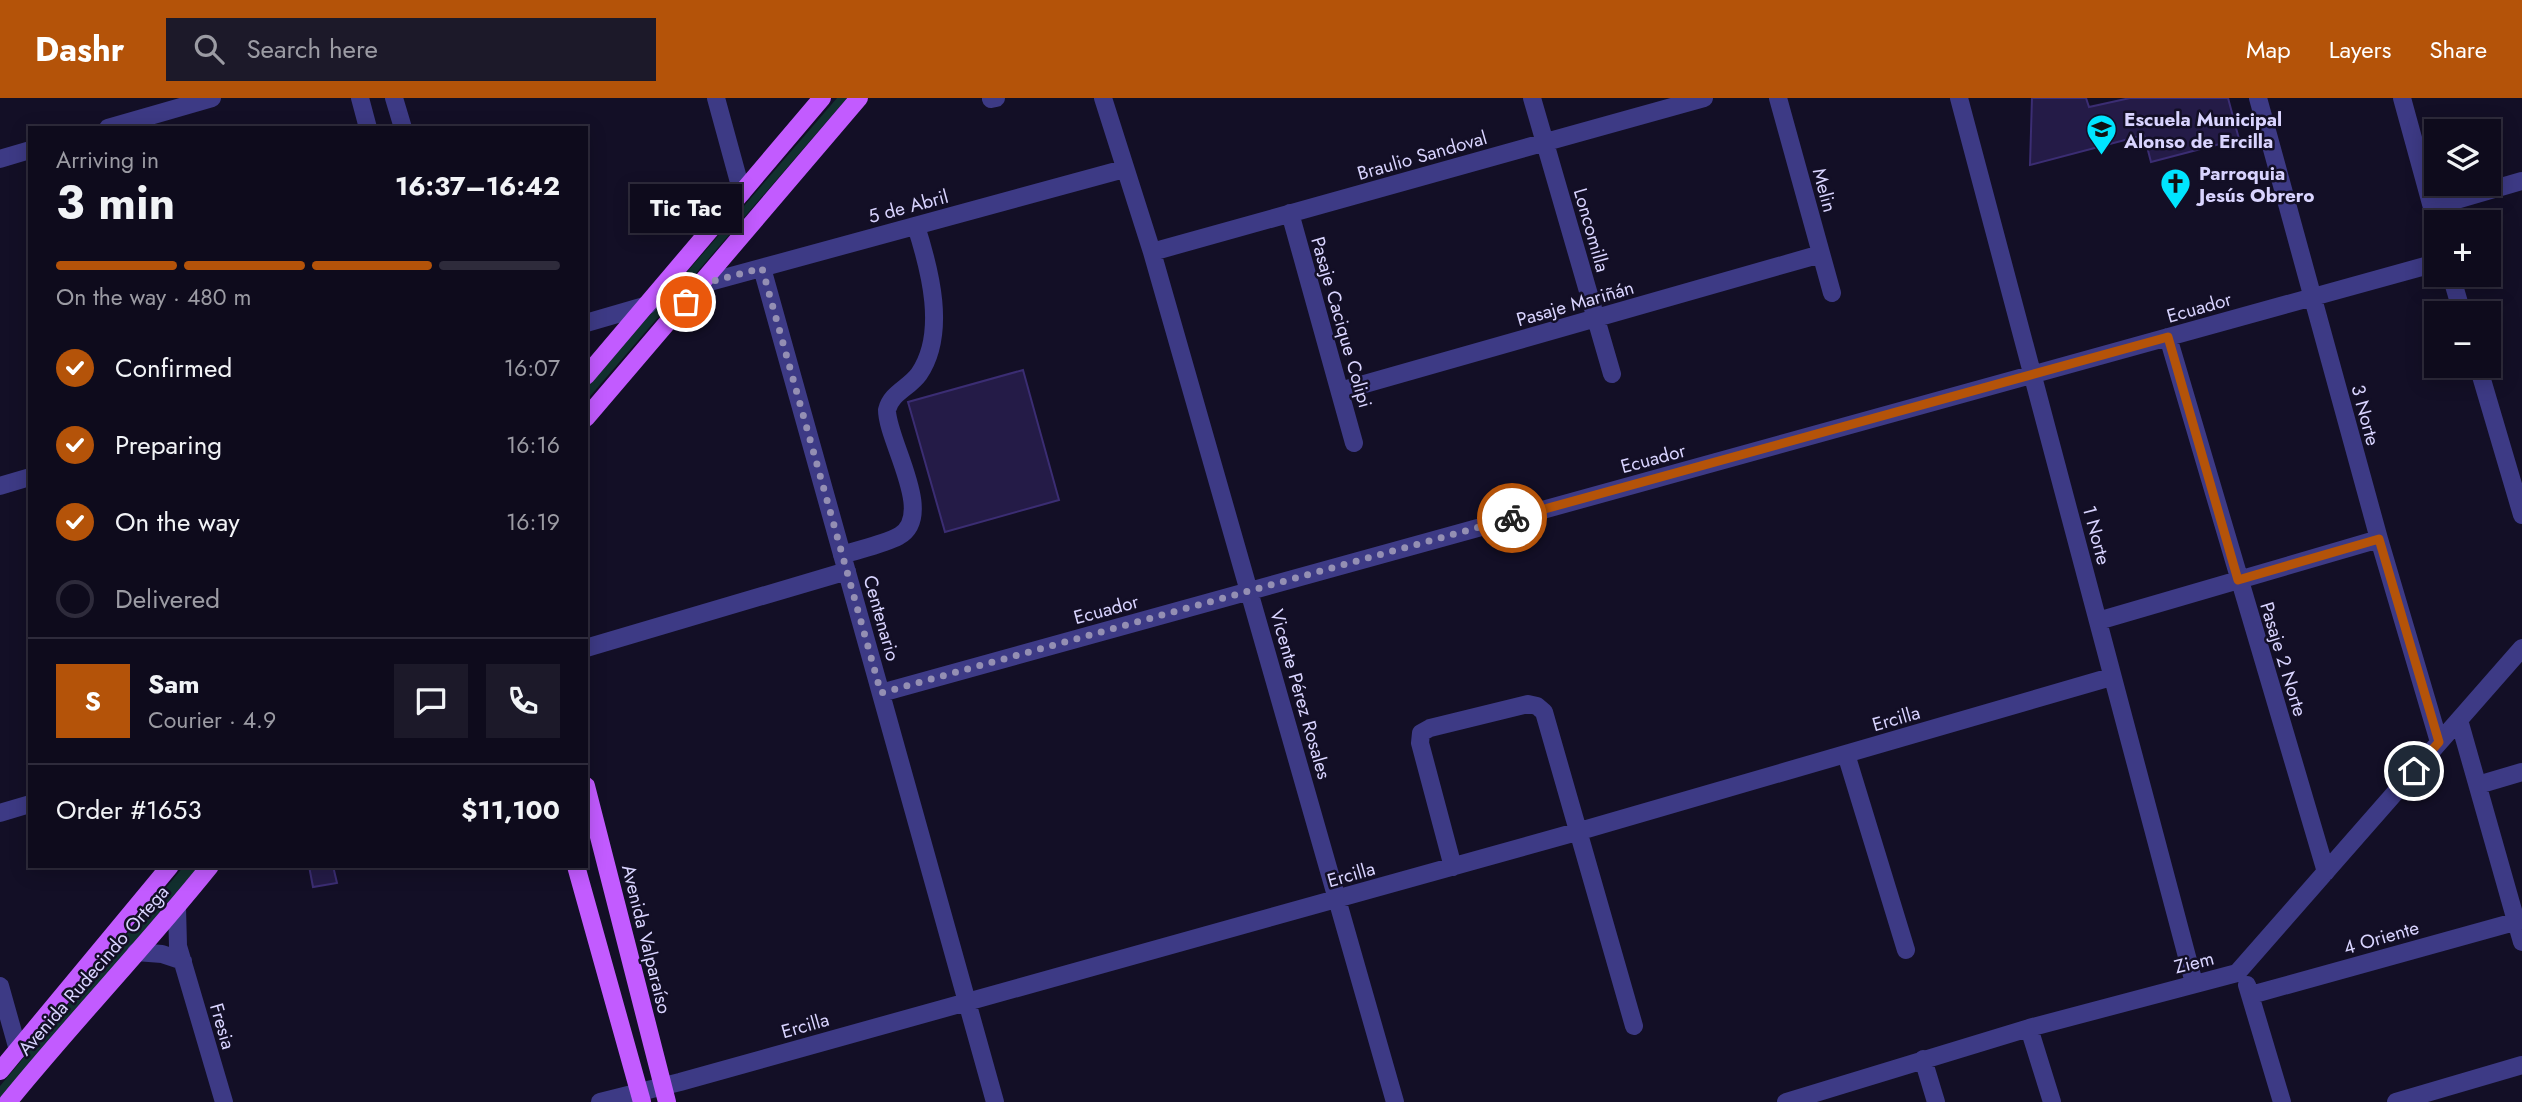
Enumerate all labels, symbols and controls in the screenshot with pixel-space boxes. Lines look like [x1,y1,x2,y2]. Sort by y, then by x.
search box [166,18,656,81]
text: Dashr [35,26,124,73]
icon: search [190,30,228,68]
text: Search here [246,30,378,68]
text: Map [2246,32,2291,67]
text: Layers [2329,32,2391,67]
text: Share [2429,32,2487,67]
place label: Escuela Municipal Alonso de Ercilla [2123,106,2282,155]
school or university icon: Escuela Municipal Alonso de Ercilla [2084,113,2118,157]
map controls [2424,119,2501,378]
button: layers [2424,119,2501,196]
street label: Braulio Sandoval [1354,124,1490,187]
text: Arriving in [56,143,159,177]
place label: Parroquia Jesús Obrero [2195,160,2315,209]
street label: Melin [1806,165,1843,215]
text: 16:37–16:42 [395,167,560,205]
church icon: Parroquia Jesús Obrero [2159,167,2193,211]
text: 3 min [56,170,175,236]
callout: Tic Tac [630,183,742,232]
street label: 5 de Abril [865,183,951,230]
street label: Loncomilla [1567,185,1616,275]
text: Tic Tac [650,191,722,225]
button: + [2424,210,2501,287]
street label: Pasaje Cacique Colipi [1304,233,1379,411]
pin [656,272,716,332]
street label: Pasaje Mariñán [1513,274,1637,333]
text: On the way · 480 m [56,280,252,314]
icon: bag [667,283,705,321]
street label: Ecuador [2164,285,2235,330]
button: − [2424,301,2501,378]
icon: check [56,349,94,387]
text: Confirmed [115,349,232,387]
text: 16:07 [504,351,560,385]
street label: 3 Norte [2344,382,2387,449]
icon: check [56,426,94,464]
text: Preparing [115,426,222,464]
text: 16:16 [506,428,560,462]
street label: Ecuador [1618,437,1689,480]
courier [1477,483,1547,553]
icon: bike [1493,499,1531,537]
icon: check [56,503,94,541]
text: On the way [115,503,240,541]
street label: 1 Norte [2076,503,2117,568]
text: 16:19 [506,505,560,539]
street label: Centenario [856,572,907,664]
text: Delivered [115,580,220,618]
street label: Ecuador [1071,588,1142,631]
street label: Pasaje 2 Norte [2253,599,2314,720]
street label: Vicente Pérez Rosales [1263,606,1338,783]
button: chat [394,664,468,738]
button: phone [486,664,560,738]
text: Sam [148,665,200,703]
text: S [85,682,101,720]
street label: Ercilla [1869,699,1923,738]
text: Courier · 4.9 [148,703,276,737]
pin [2384,741,2444,801]
icon: home [2395,752,2433,790]
text: Order #1653 [56,791,202,829]
text: $11,100 [461,791,560,829]
street label: Ercilla [1324,855,1378,894]
street label: Avenida Valparaíso [615,862,678,1017]
street label: Avenida Rudecindo Ortega [12,879,175,1061]
street label: 4 Oriente [2340,914,2422,961]
street label: Ziem [2171,945,2217,980]
street label: Fresia [203,1000,242,1052]
street label: Ercilla [778,1006,832,1045]

